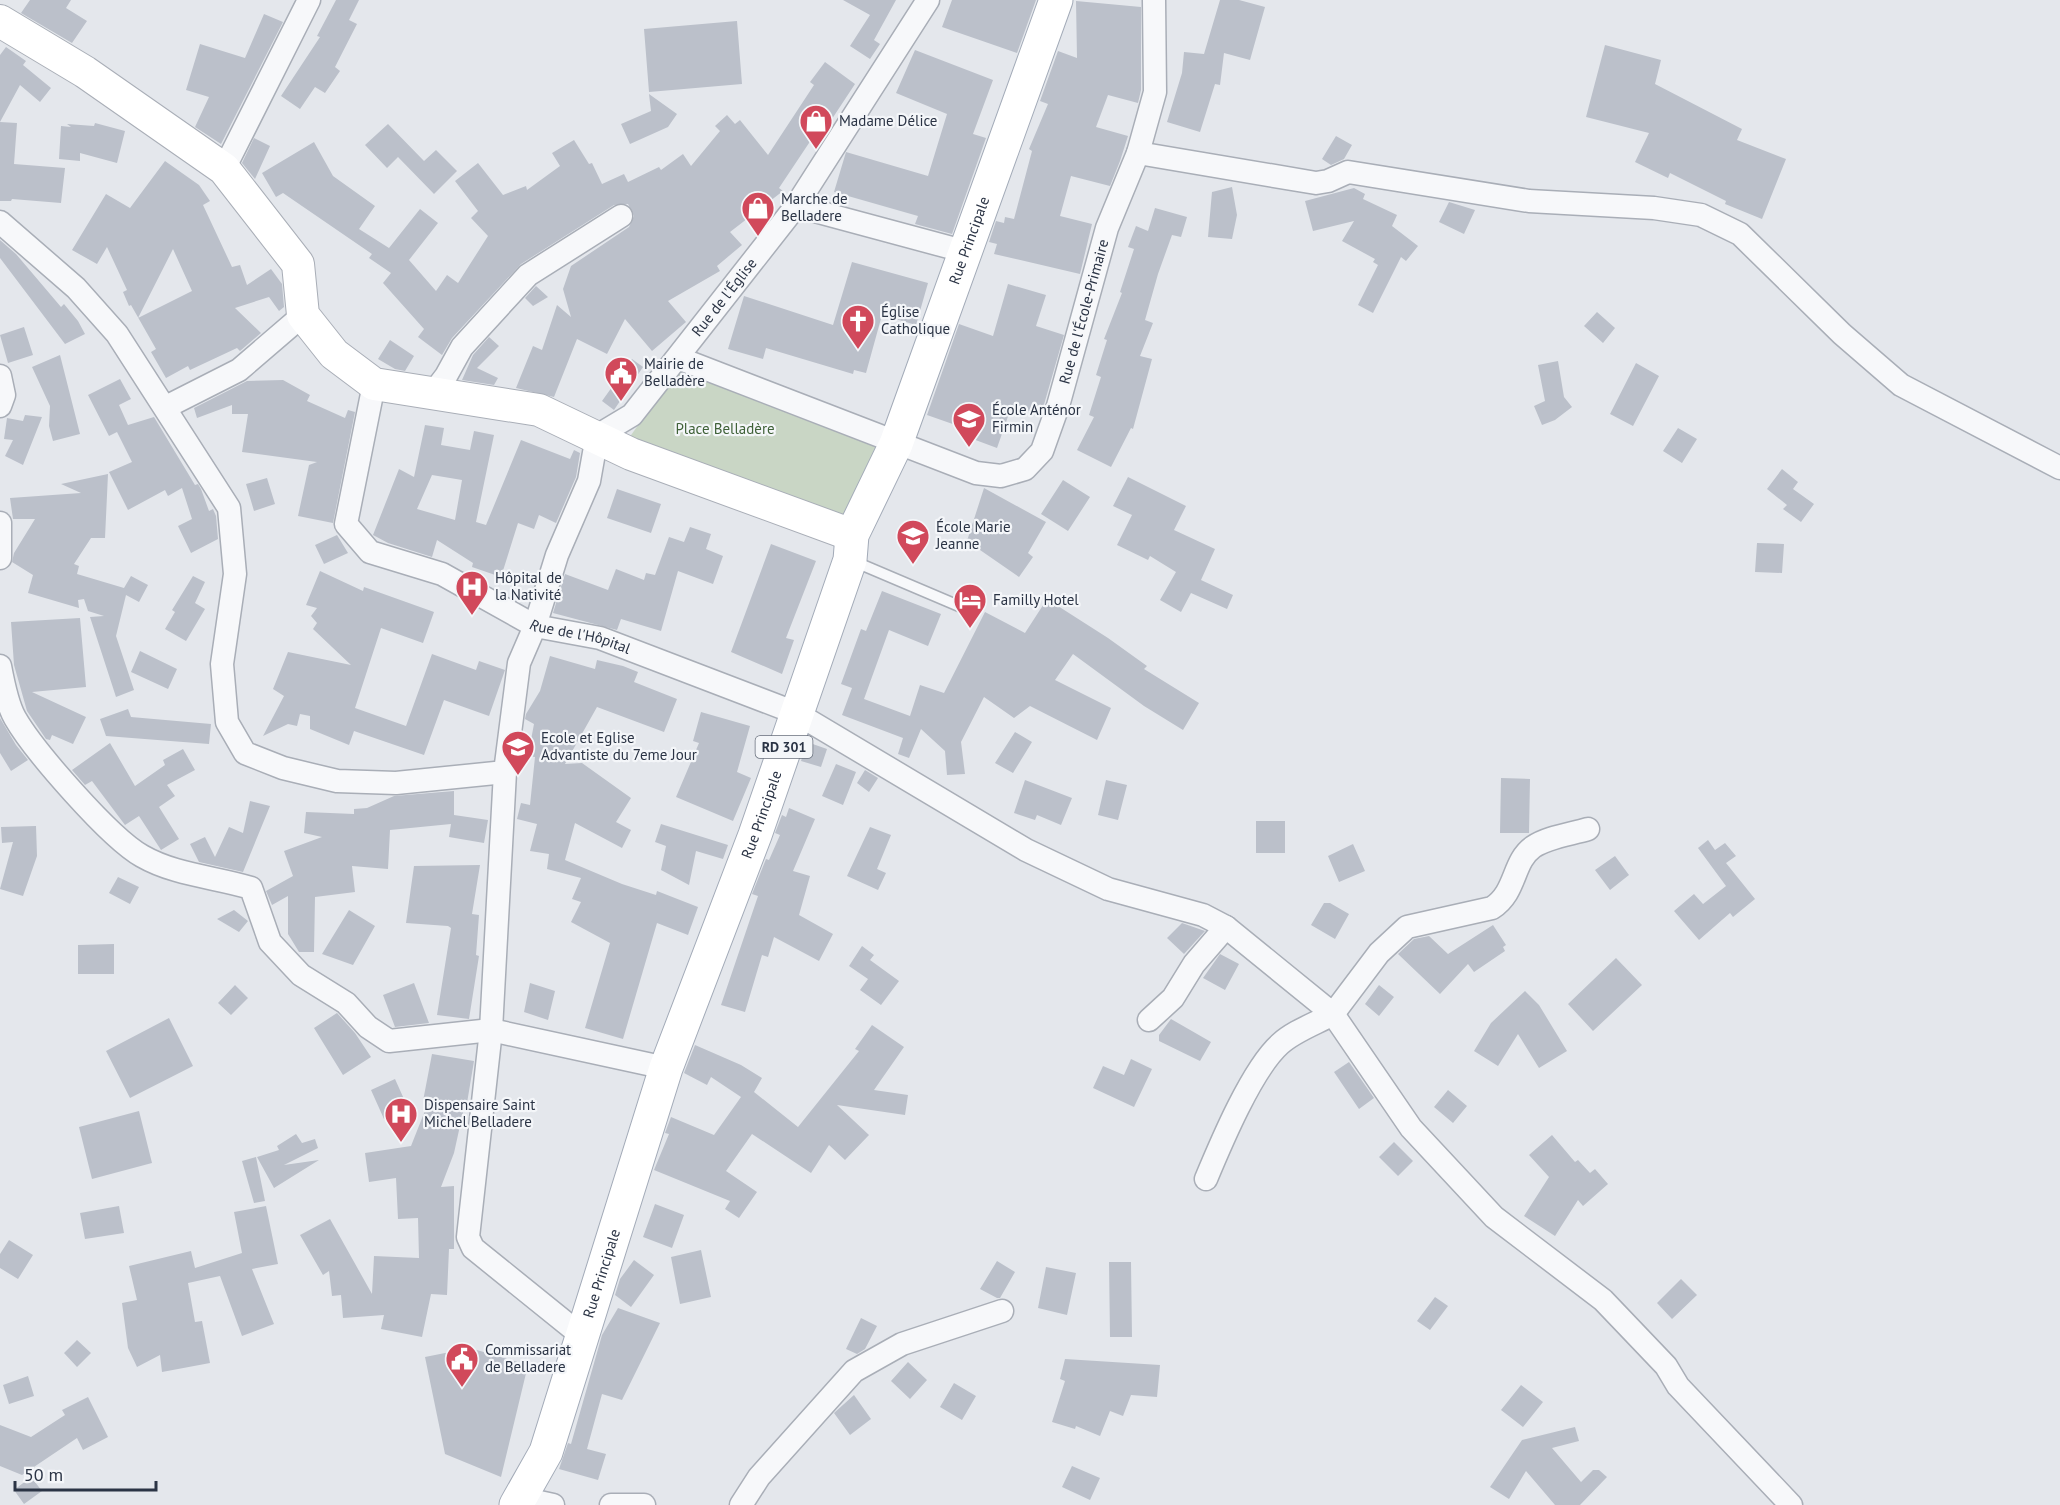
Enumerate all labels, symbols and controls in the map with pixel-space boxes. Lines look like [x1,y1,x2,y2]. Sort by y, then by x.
shop icon: Madame Délice [798,103,834,150]
place label: Madame Délice [839,111,938,130]
place label: Marche de Belladere [781,189,848,225]
shop icon: Marche de Belladere [740,190,776,237]
street label: Rue Principale [944,194,993,287]
street label: Rue de l'École-Primaire [1055,237,1112,386]
street label: Rue de l'Église [687,254,761,340]
place label: Église Catholique [881,302,950,338]
church icon: Église Catholique [840,303,876,350]
place label: Mairie de Belladère [644,354,705,390]
public building icon: Mairie de Belladère [603,355,639,402]
place label: École Anténor Firmin [992,400,1081,436]
school or university icon: École Anténor Firmin [951,401,987,448]
park label: Place Belladère [675,419,775,438]
place label: École Marie Jeanne [935,517,1011,553]
school or university icon: École Marie Jeanne [895,518,931,565]
place label: Hôpital de la Nativité [495,568,562,604]
hospital icon: Hôpital de la Nativité [454,569,490,616]
hotel icon: Familly Hotel [952,582,988,629]
place label: Familly Hotel [993,590,1079,609]
street label: Rue de l'Hôpital [526,615,634,658]
place label: Ecole et Eglise Advantiste du 7eme Jour [541,728,697,764]
school or university icon: Ecole et Eglise Advantiste du 7eme Jour [500,729,536,776]
road number: RD 301 [756,736,812,758]
street label: Rue Principale [737,768,786,861]
place label: Dispensaire Saint Michel Belladere [424,1095,535,1131]
hospital icon: Dispensaire Saint Michel Belladere [383,1096,419,1143]
street label: Rue Principale [579,1226,624,1320]
place label: Commissariat de Belladere [485,1340,571,1376]
public building icon: Commissariat de Belladere [444,1341,480,1388]
scale bar [15,1454,156,1492]
text: 50 m [24,1463,63,1486]

